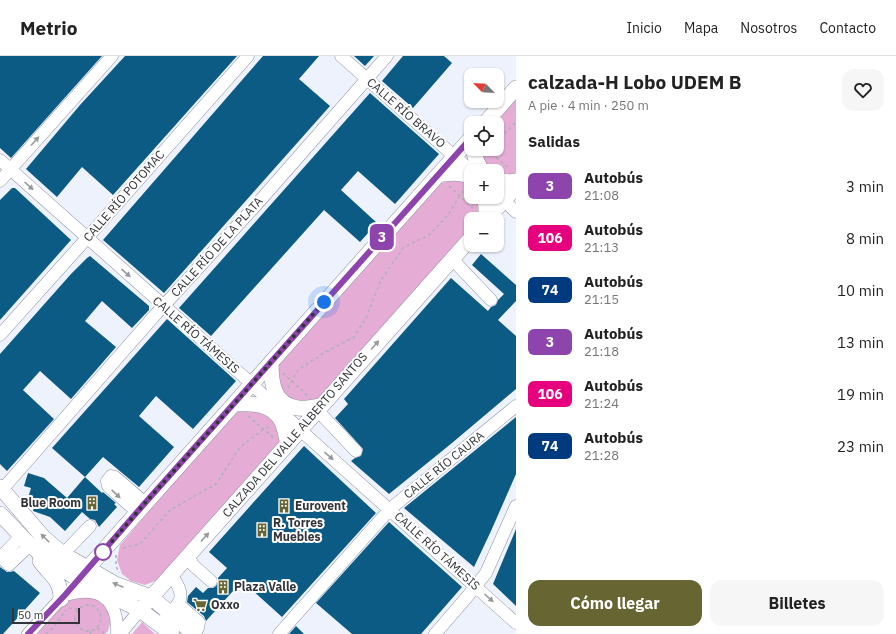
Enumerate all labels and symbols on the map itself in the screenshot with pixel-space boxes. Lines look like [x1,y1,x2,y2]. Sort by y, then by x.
north arrow [464,68,504,108]
street label: CALLE RÍO BRAVO [364,74,449,151]
one-way arrow [31,136,40,147]
street label: CALLE RÍO POTOMAC [80,147,168,244]
one-way arrow [24,181,34,190]
street label: CALLE RÍO DE LA PLATA [168,193,266,300]
line badge: 3 [369,224,395,250]
one-way arrow [120,268,131,277]
your location [314,292,334,312]
street label: CALLE RÍO TÁMESIS [150,293,243,376]
one-way arrow [370,340,380,350]
street label: CALZADA DEL VALLE ALBERTO SANTOS [219,349,370,520]
street label: CALLE RÍO CAURA [400,427,487,502]
one-way arrow [324,451,335,460]
one-way arrow [111,489,122,498]
place label: Blue Room [20,495,81,510]
building icon: Blue Room [84,495,100,511]
building icon: Eurovent [276,498,292,514]
place label: Eurovent [295,498,346,513]
street label: CALLE RÍO TÁMESIS [391,508,483,593]
place label: R. Torres Muebles [273,515,323,544]
building icon: R. Torres Muebles [254,522,270,538]
one-way arrow [201,532,210,542]
one-way arrow [40,533,50,543]
unlabelled marker [94,543,112,561]
building icon: Plaza Valle [215,579,231,595]
place label: Plaza Valle [234,579,297,594]
one-way arrow [112,581,124,587]
one-way arrow [484,593,494,603]
supermarket icon: Oxxo [192,597,208,613]
place label: Oxxo [211,597,240,612]
scale bar [12,606,80,625]

